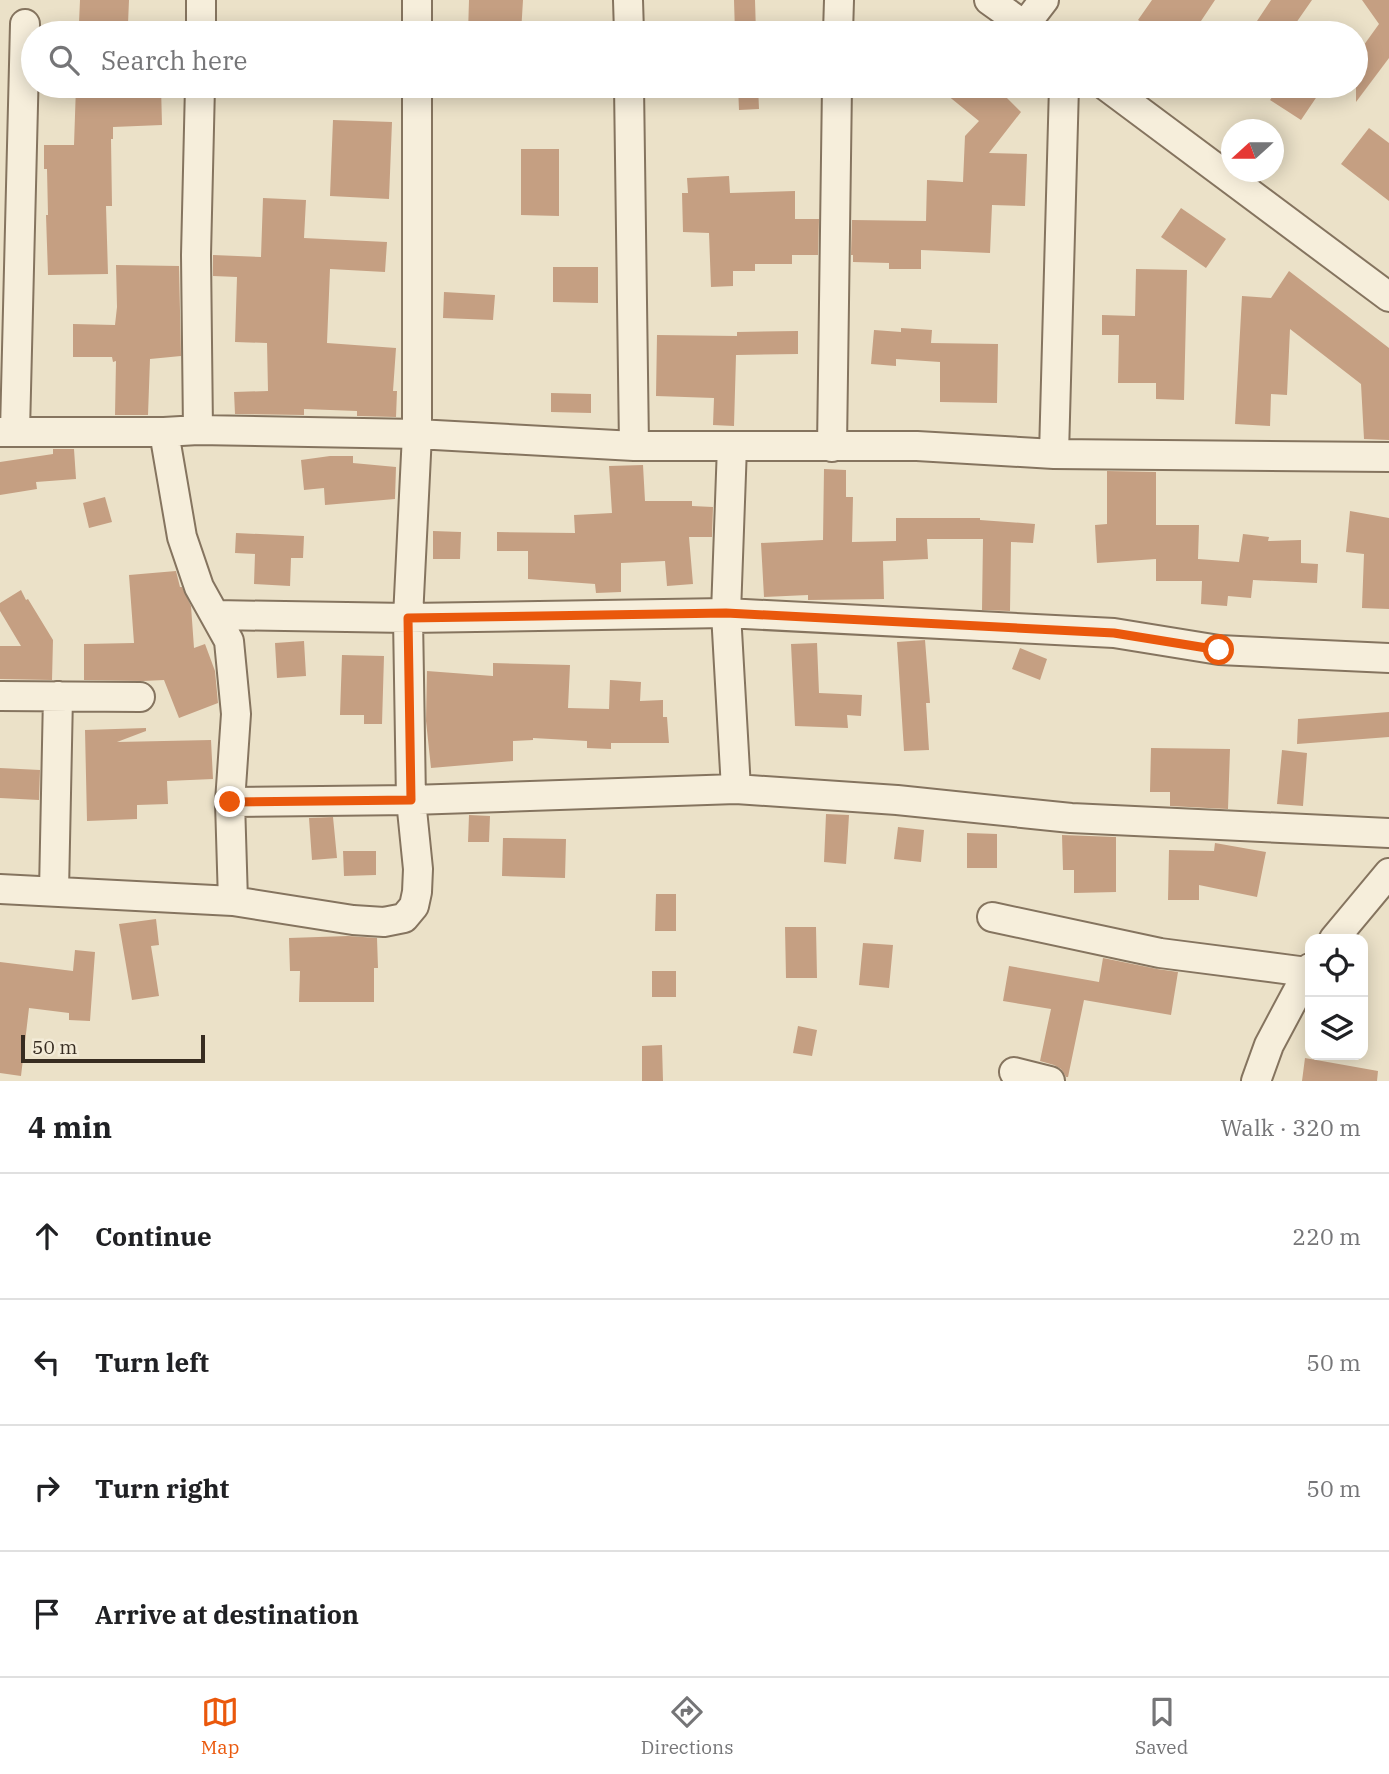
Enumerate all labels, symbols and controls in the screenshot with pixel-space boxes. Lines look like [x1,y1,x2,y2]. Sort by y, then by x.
search box [21,21,1368,98]
icon: search [45,41,83,79]
text: Search here [101,43,247,77]
north arrow [1221,119,1284,182]
route start [1203,634,1234,665]
route end [214,786,245,817]
map controls [1305,934,1368,1060]
button: locate [1305,934,1368,997]
button: layers [1305,997,1368,1060]
scale bar [21,1032,205,1064]
text: 50 m [32,1035,77,1059]
text: 4 min [28,1107,112,1146]
text: Walk · 320 m [1220,1112,1361,1142]
icon: ahead [28,1217,66,1255]
text: Continue [95,1219,212,1253]
text: 220 m [1292,1221,1361,1251]
icon: left [28,1343,66,1381]
text: Turn left [95,1345,209,1379]
text: 50 m [1306,1347,1361,1377]
icon: right [28,1469,66,1507]
text: Turn right [95,1471,229,1505]
text: 50 m [1306,1473,1361,1503]
icon: arrive [28,1595,66,1633]
text: Arrive at destination [95,1597,359,1631]
tab: Map [201,1693,239,1759]
tab: Directions [641,1693,734,1759]
tab: Saved [1135,1693,1188,1759]

